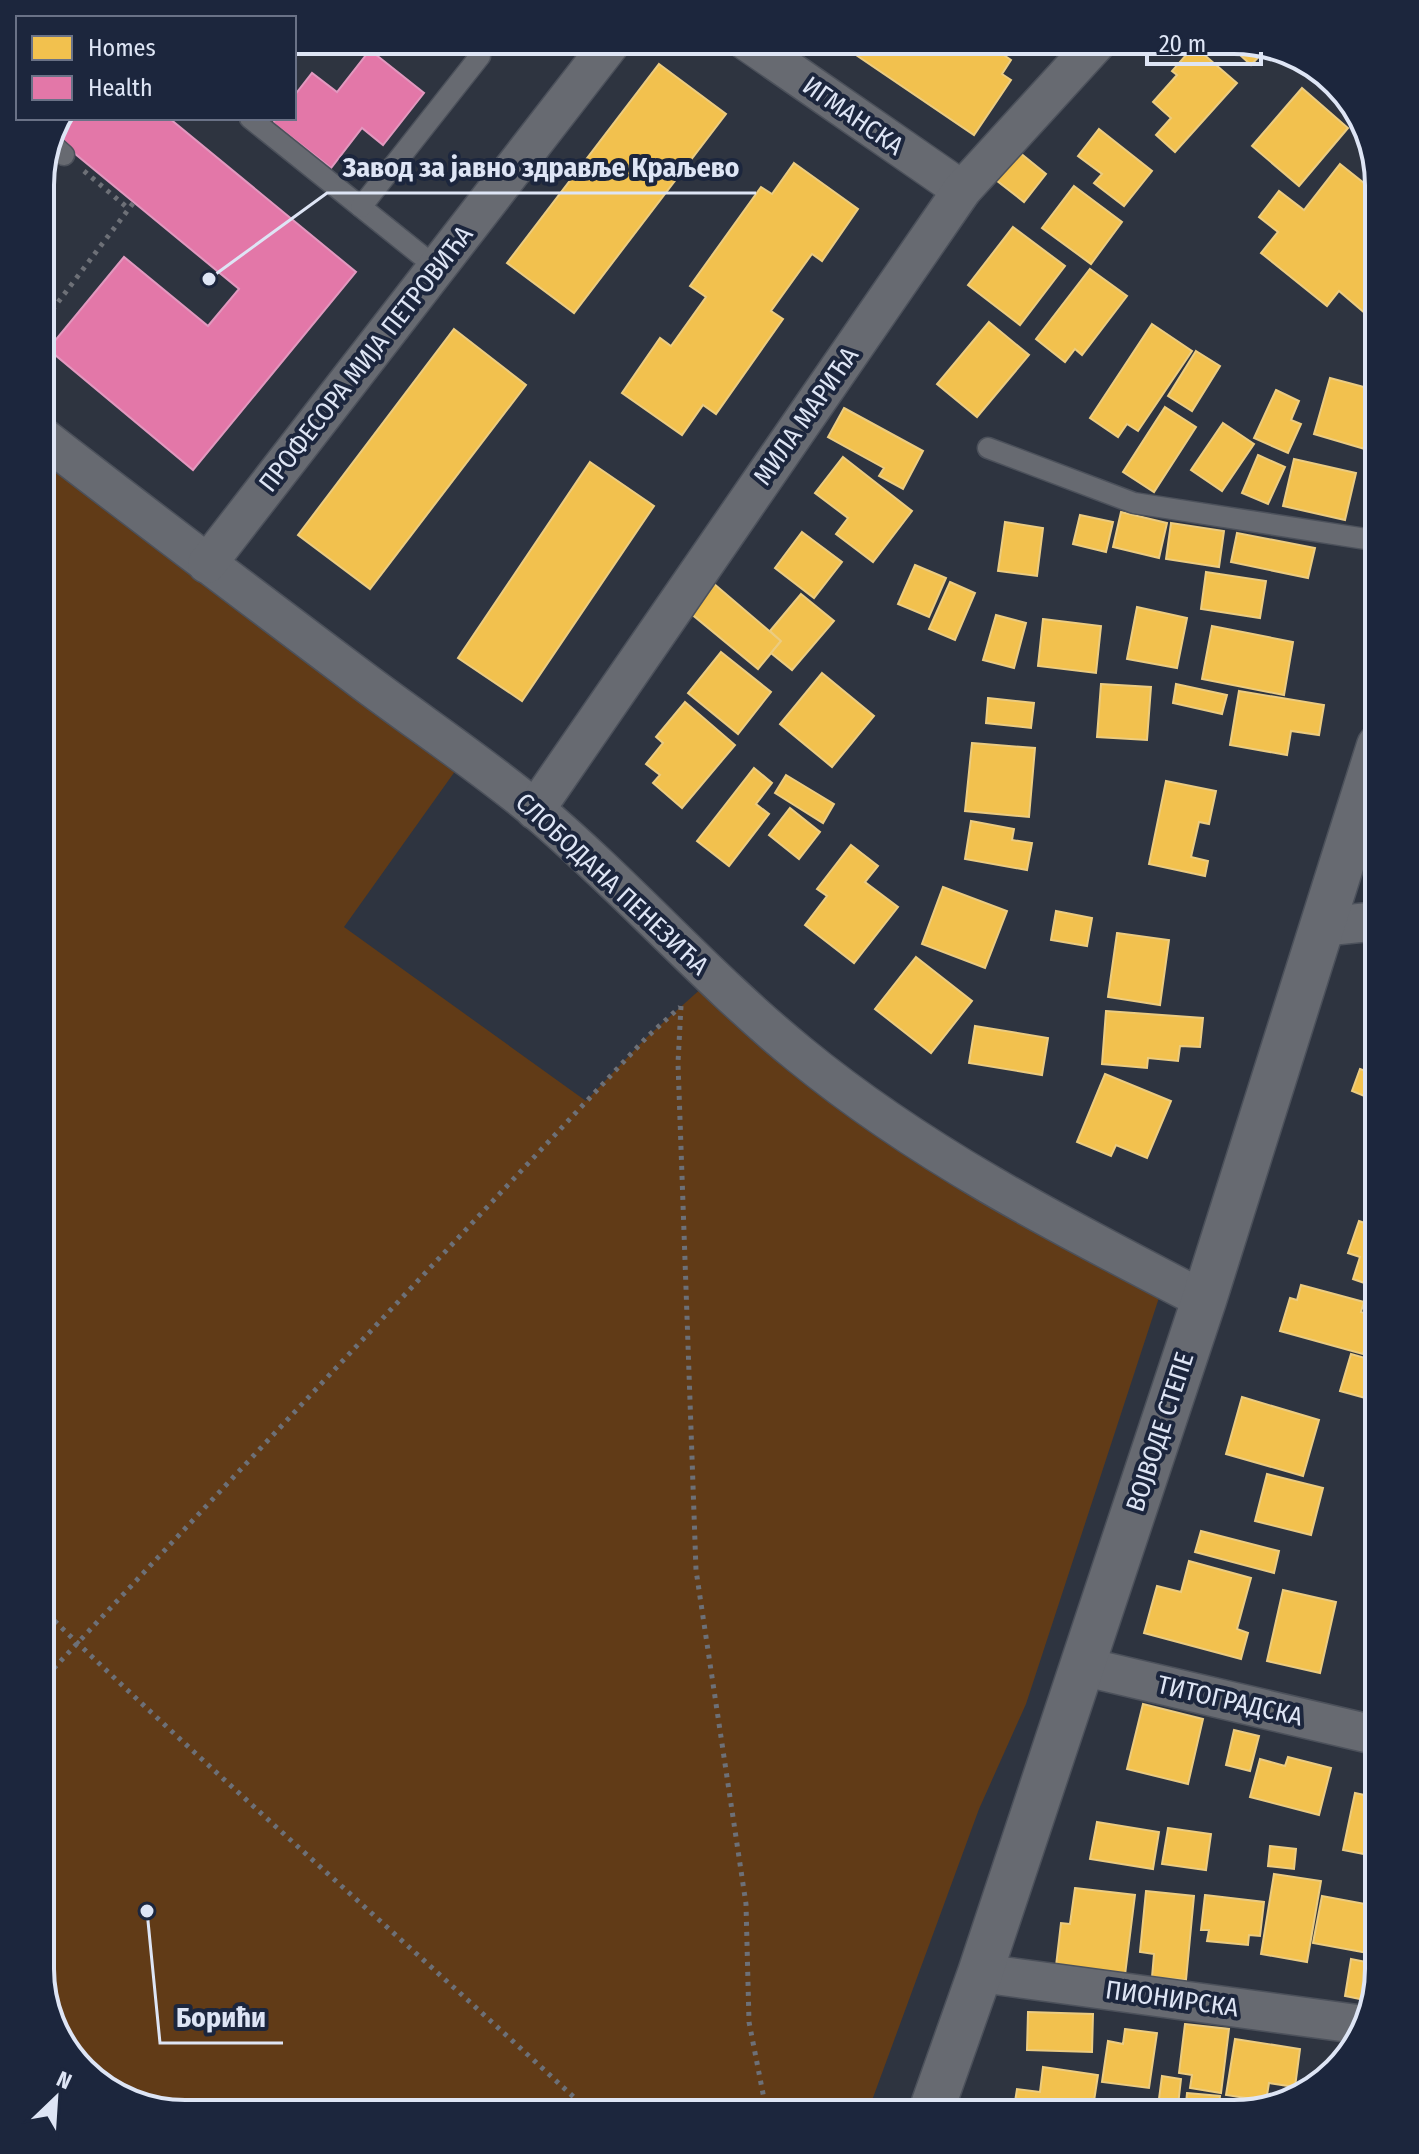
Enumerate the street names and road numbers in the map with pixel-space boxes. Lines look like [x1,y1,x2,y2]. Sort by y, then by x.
street label: ИГМАНСКА [797,70,909,162]
street label: ПРОФЕСОРА МИЈА ПЕТРОВИЋА [252,220,480,498]
street label: МИЛА МАРИЋА [747,341,865,491]
street label: СЛОБОДАНА ПЕНЕЗИЋА [509,787,715,982]
street label: ВОЈВОДЕ СТЕПЕ [1120,1348,1200,1516]
street label: ТИТОГРАДСКА [1154,1669,1306,1733]
street label: ПИОНИРСКА [1104,1974,1241,2024]

